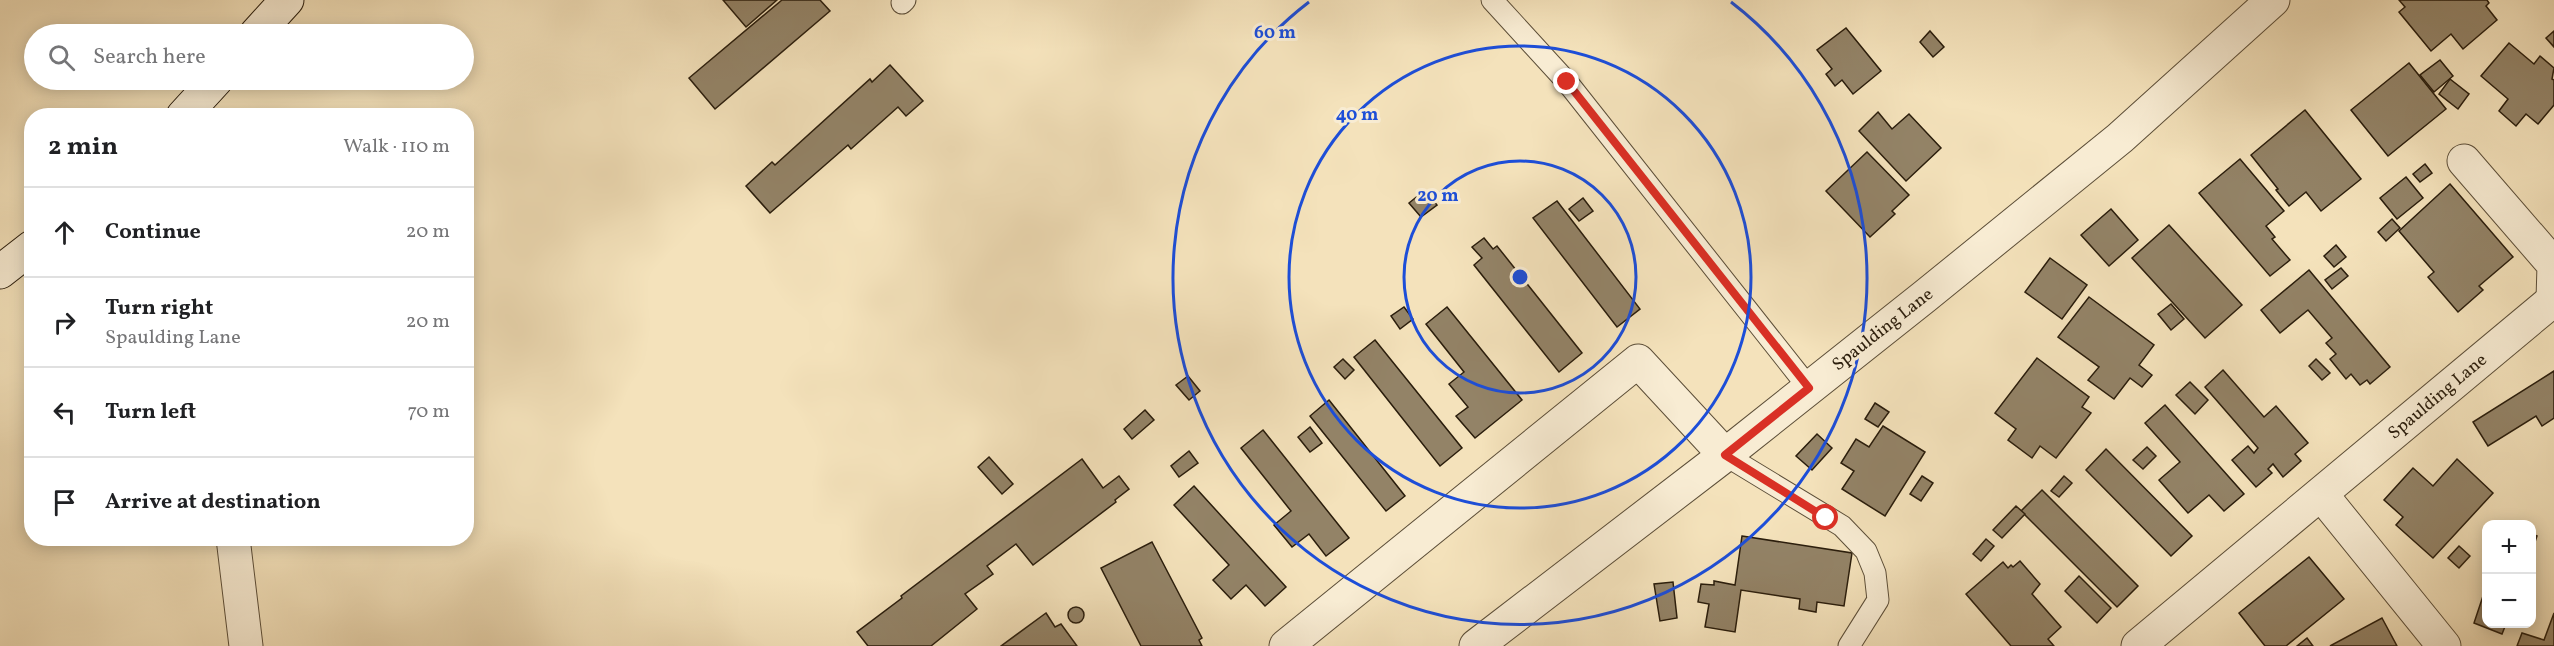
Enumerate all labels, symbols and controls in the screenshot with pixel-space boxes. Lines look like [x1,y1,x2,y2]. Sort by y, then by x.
text: 60 m [1254,21,1296,46]
search box [24,24,474,90]
icon: search [45,41,78,74]
text: Search here [93,42,206,73]
route end [1553,68,1579,94]
text: 40 m [1336,103,1378,128]
text: 2 min [48,129,118,165]
text: Walk · 110 m [343,133,450,161]
text: 20 m [1417,184,1459,209]
icon: ahead [48,216,81,249]
text: Continue [105,217,201,248]
text: 20 m [406,218,450,246]
centre of rings [1510,267,1530,287]
street label: Spaulding Lane [1827,283,1939,377]
text: Turn right [105,293,213,324]
icon: right [48,306,81,339]
text: 20 m [406,308,450,336]
text: Spaulding Lane [105,324,241,352]
street label: Spaulding Lane [2383,348,2493,446]
icon: left [48,396,81,429]
text: Turn left [105,397,196,428]
text: 70 m [407,398,450,426]
icon: arrive [48,486,81,519]
text: Arrive at destination [105,487,321,518]
route start [1812,504,1838,530]
map controls [2482,520,2536,628]
button: + [2482,520,2536,574]
button: − [2482,574,2536,628]

